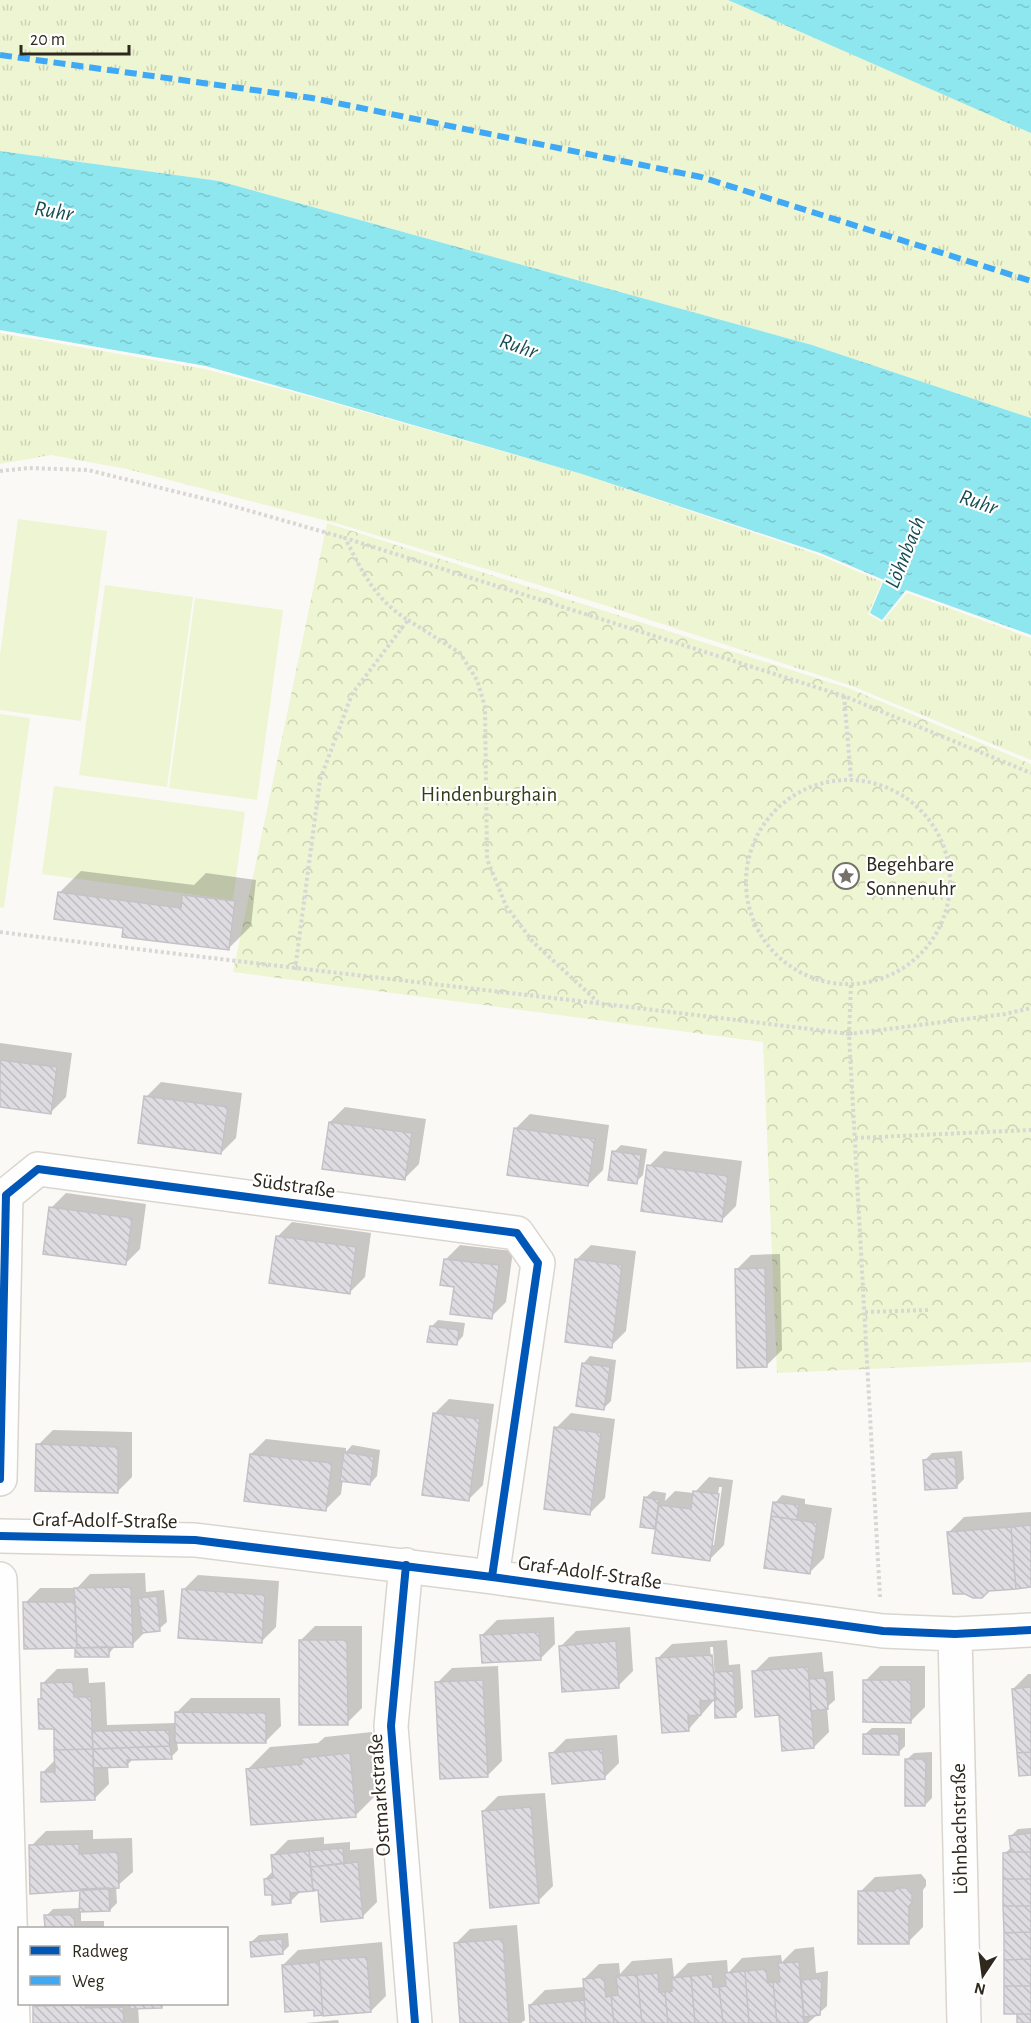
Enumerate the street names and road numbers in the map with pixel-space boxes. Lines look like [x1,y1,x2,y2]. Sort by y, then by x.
street label: Südstraße [251,1169,337,1202]
street label: Graf-Adolf-Straße [32,1509,178,1532]
street label: Graf-Adolf-Straße [517,1552,663,1593]
street label: Ostmarkstraße [365,1733,394,1857]
street label: Löhnbachstraße [948,1763,971,1895]

